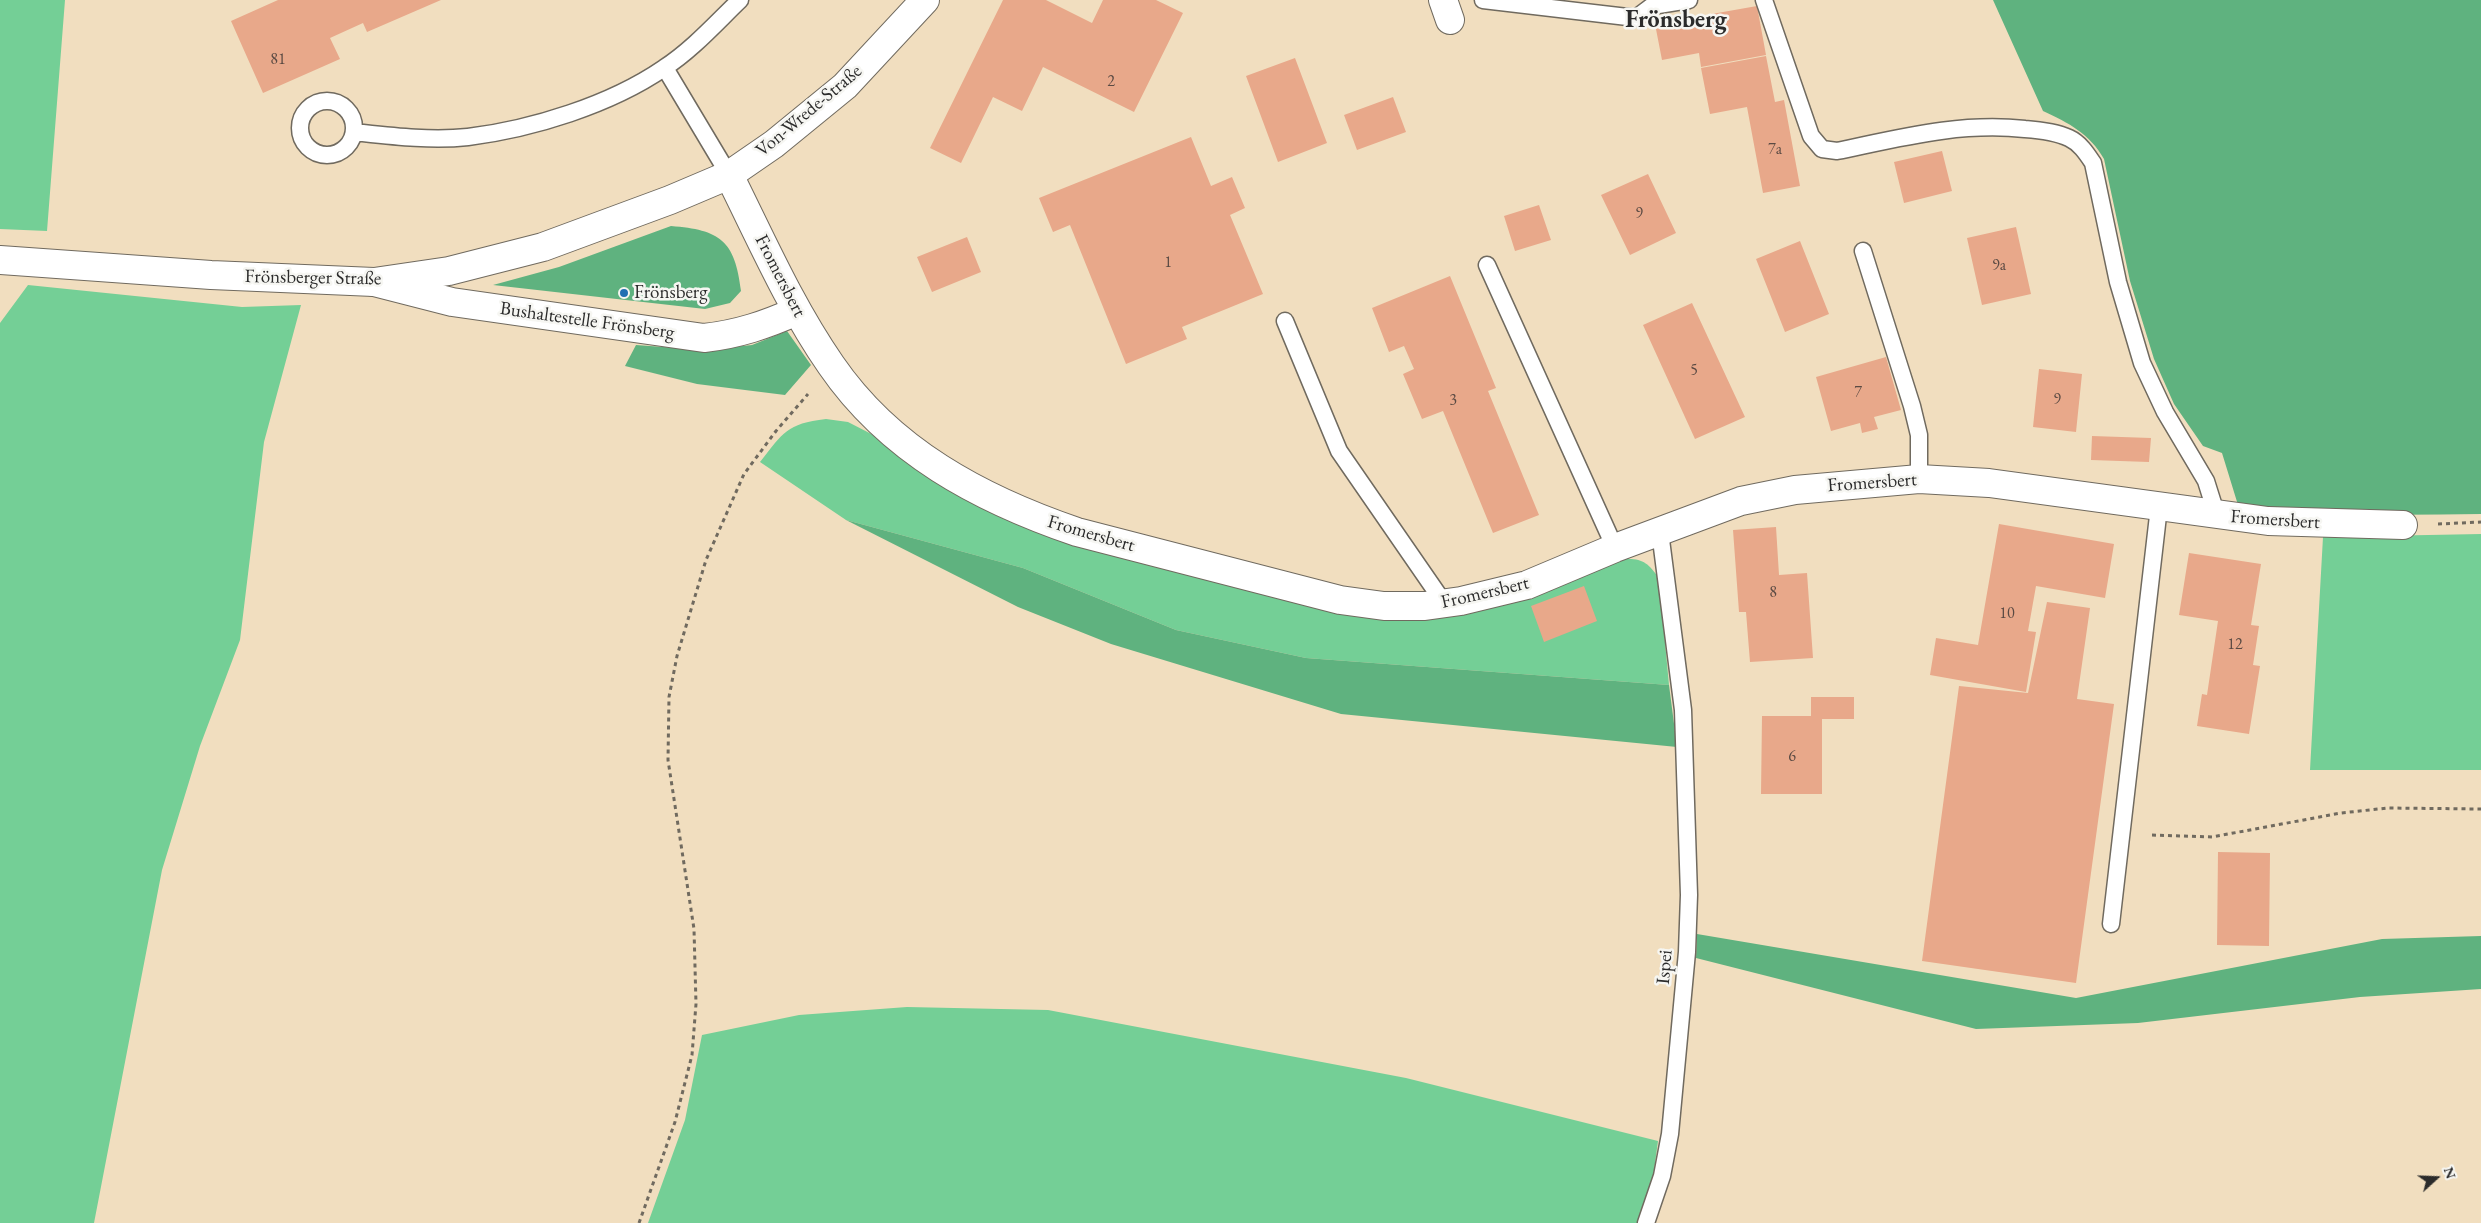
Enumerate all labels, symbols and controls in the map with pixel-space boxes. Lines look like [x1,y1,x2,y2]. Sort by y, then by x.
district label: Frönsberg [1625,6,1727,34]
house number: 81 [270,50,286,70]
street label: Von-Wrede-Straße [751,60,867,162]
house number: 2 [1107,72,1115,92]
house number: 7a [1768,140,1782,160]
house number: 9 [1635,204,1643,224]
street label: Fromersbert [749,231,811,321]
house number: 1 [1164,253,1172,273]
house number: 9a [1992,256,2006,276]
street label: Frönsberger Straße [244,265,382,291]
place label: Frönsberg [634,282,707,304]
marker: Frönsberg [618,287,630,299]
street label: Bushaltestelle Frönsberg [498,297,676,345]
house number: 5 [1690,361,1698,381]
house number: 7 [1854,383,1862,403]
house number: 9 [2053,390,2061,410]
house number: 3 [1449,391,1457,411]
street label: Fromersbert [1826,469,1918,497]
street label: Fromersbert [2229,506,2321,534]
street label: Fromersbert [1045,511,1137,557]
street label: Fromersbert [1439,572,1531,614]
house number: 8 [1769,583,1777,603]
house number: 10 [1999,604,2015,624]
house number: 12 [2227,635,2243,655]
house number: 6 [1788,747,1796,767]
street label: Ispei [1652,949,1678,985]
north arrow [2411,1153,2461,1203]
text: N [2440,1164,2460,1181]

